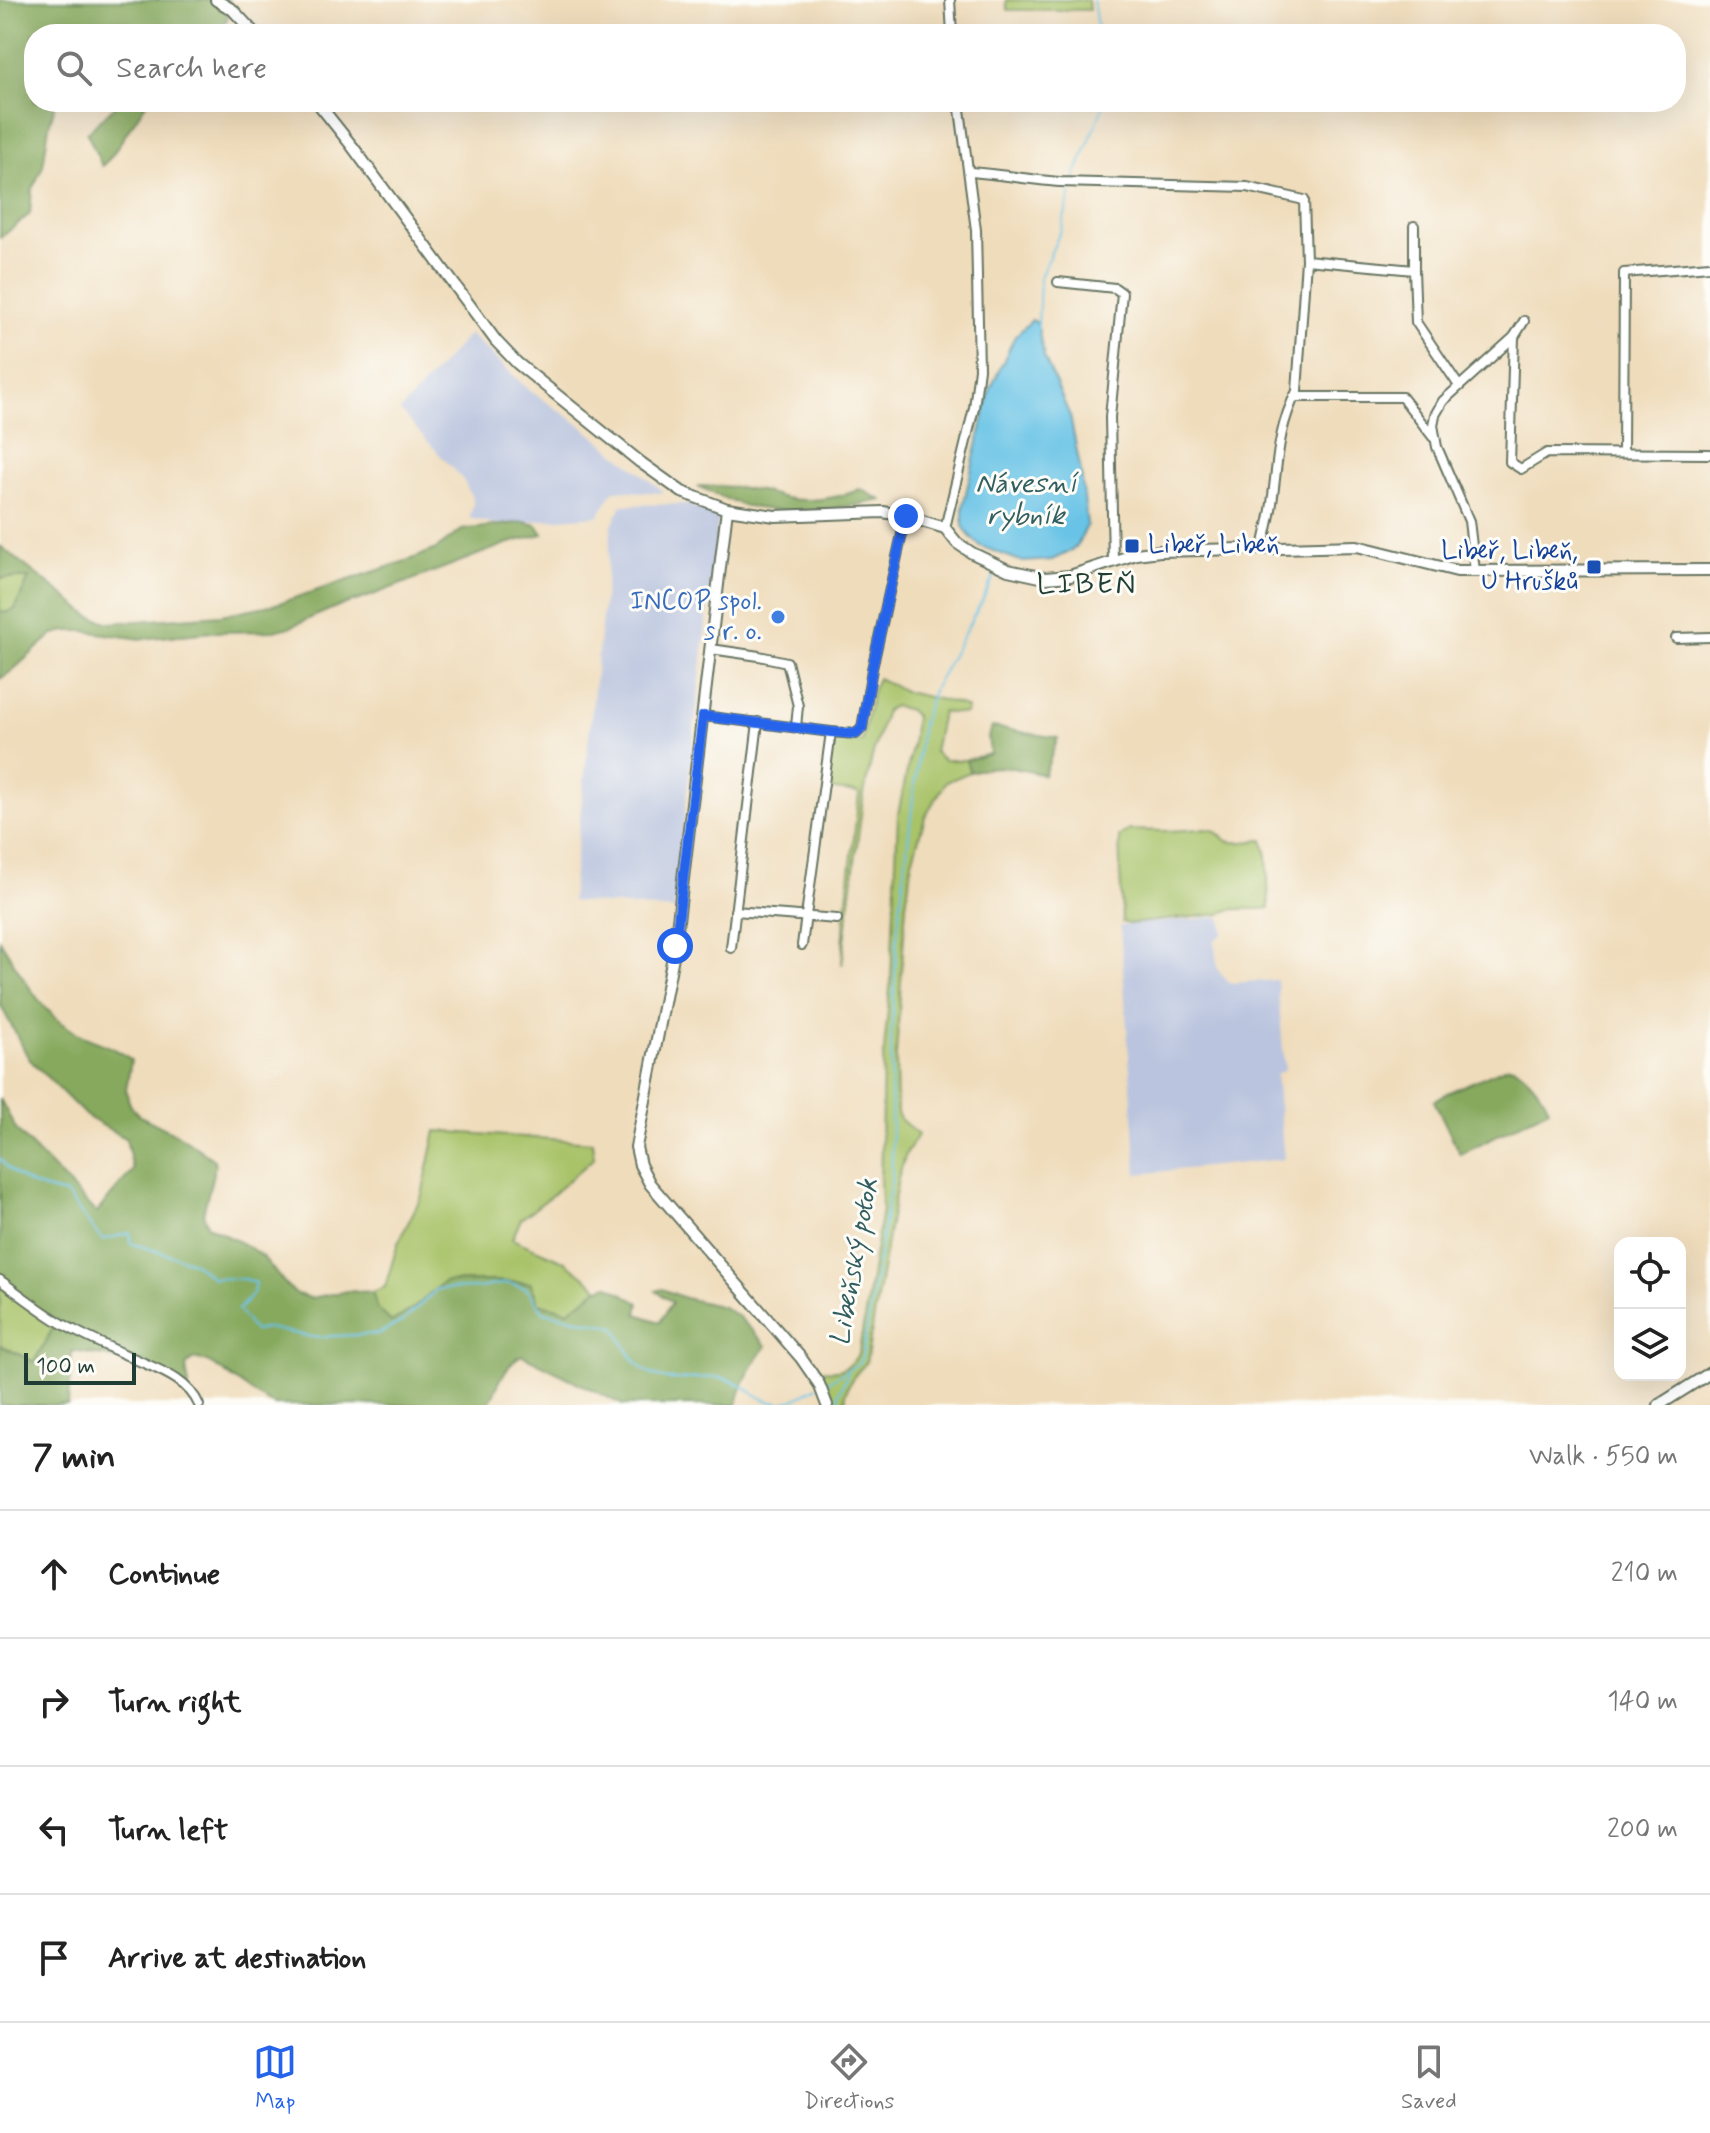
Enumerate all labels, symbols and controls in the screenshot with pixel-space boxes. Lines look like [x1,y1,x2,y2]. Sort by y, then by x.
search box [24,24,1686,112]
icon: search [52,46,96,90]
text: Search here [116,49,267,88]
water label: Návesní rybník [976,466,1080,535]
route end [888,498,924,534]
place label: Libeř, Libeň [1148,529,1279,563]
place label: Libeř, Libeň, U Hrušků [1441,535,1578,599]
marker: Libeř, Libeň [1123,537,1141,555]
marker: Libeř, Libeň, U Hrušků [1585,558,1603,576]
district label: LIBEŇ [1037,565,1137,604]
place label: INCOP spol. s r. o. [630,585,762,649]
marker: INCOP spol. s r. o. [769,608,787,626]
route start [657,928,693,964]
water label: Libeňský potok [822,1175,888,1349]
map controls [1614,1237,1686,1381]
button: locate [1614,1237,1686,1309]
button: layers [1614,1309,1686,1381]
scale bar [24,1349,136,1385]
text: 100 m [36,1353,95,1381]
text: 7 min [32,1435,116,1480]
text: Walk · 550 m [1529,1440,1678,1474]
icon: ahead [32,1552,76,1596]
text: Continue [108,1555,220,1594]
text: 210 m [1611,1557,1678,1591]
icon: right [32,1680,76,1724]
text: Turn right [108,1683,241,1722]
text: 140 m [1607,1685,1678,1719]
icon: left [32,1808,76,1852]
text: Turn left [108,1811,228,1850]
text: 200 m [1607,1813,1678,1847]
icon: arrive [32,1936,76,1980]
text: Arrive at destination [108,1939,366,1978]
tab: Map [253,2040,297,2116]
tab: Directions [804,2040,894,2116]
tab: Saved [1401,2040,1457,2116]

